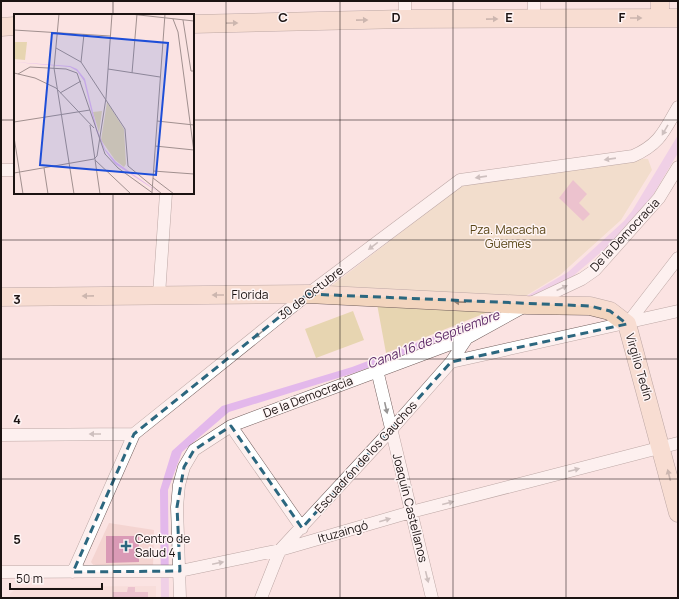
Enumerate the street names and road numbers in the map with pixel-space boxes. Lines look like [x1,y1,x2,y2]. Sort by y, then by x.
street label: De la Democracia [586,194,663,275]
street label: 30 de Octubre [275,262,347,323]
street label: Florida [232,286,268,303]
street label: Virgilio Tedín [622,331,657,402]
street label: De la Democracia [261,372,355,421]
street label: Escuadrón de los Gauchos [310,397,421,517]
street label: Joaquín Castellanos [389,452,432,564]
street label: Ituzaingó [316,516,370,547]

